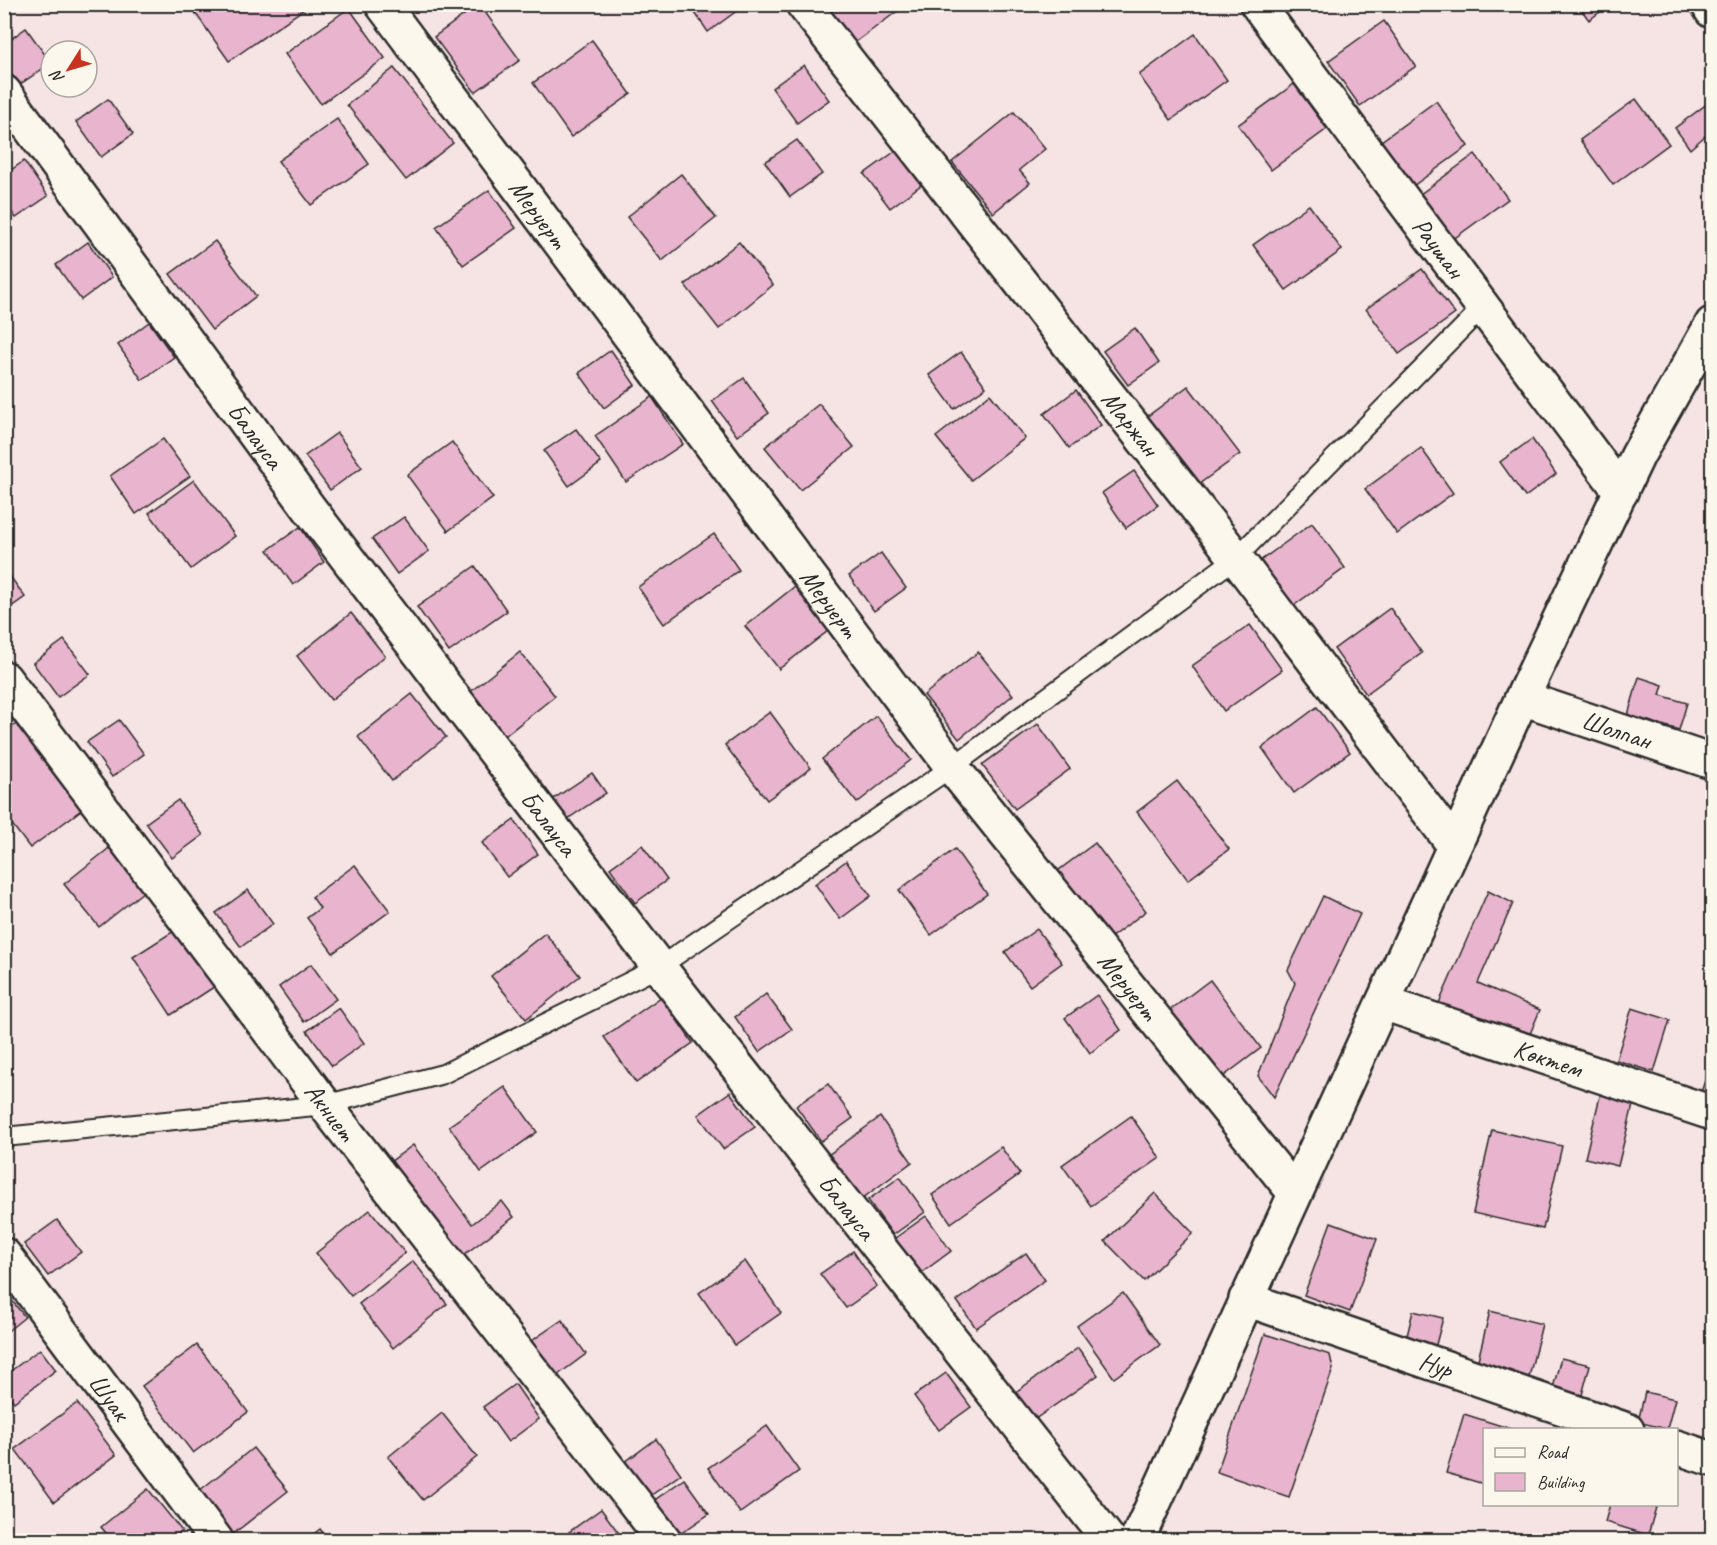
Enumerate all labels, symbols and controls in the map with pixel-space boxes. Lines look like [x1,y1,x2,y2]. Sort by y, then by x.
north arrow [39,39,99,99]
text: N [45,65,69,87]
street label: Меруерт [502,173,576,257]
street label: Раушан [1405,211,1473,286]
street label: Маржан [1094,384,1168,465]
street label: Балауса [220,396,292,477]
street label: Меруерт [792,562,867,646]
street label: Шолпан [1578,703,1658,758]
street label: Балауса [513,784,585,864]
street label: Меруерт [1091,946,1167,1029]
street label: Көктем [1510,1032,1588,1086]
street label: Акниет [297,1076,364,1149]
street label: Балауса [811,1168,884,1248]
street label: Нур [1415,1344,1458,1386]
street label: Шуак [81,1367,139,1429]
legend [1483,1428,1678,1506]
text: Road [1537,1441,1570,1463]
text: Building [1537,1471,1586,1493]

